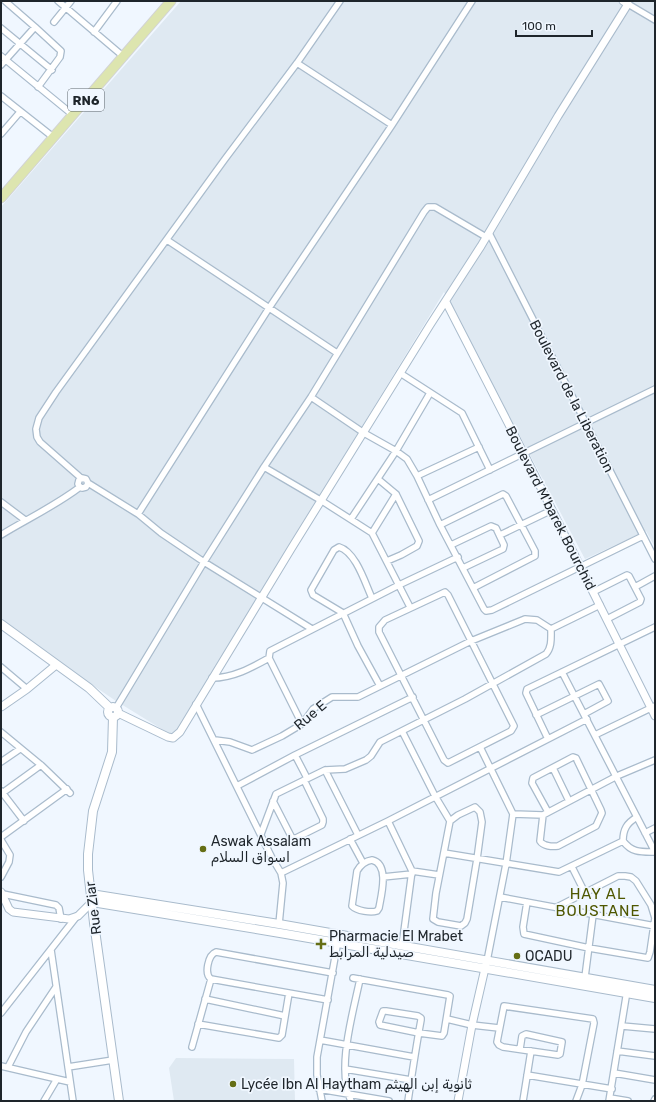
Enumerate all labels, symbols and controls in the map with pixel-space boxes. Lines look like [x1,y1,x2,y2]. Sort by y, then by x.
scale bar [516,12,592,38]
text: 100 m [522,19,556,33]
road number: RN6 [68,89,104,111]
street label: Boulevard de la Liberation [526,317,617,475]
street label: Boulevard M'barek Bourchid [502,423,599,593]
street label: Rue E [291,697,330,734]
place label: Aswak Assalam اسواق السلام [211,833,311,867]
marker: Aswak Assalam اسواق السلام [198,844,208,854]
street label: Rue Ziar [82,880,105,936]
district label: HAY AL BOUSTANE [555,885,641,920]
place label: Pharmacie El Mrabet صيدلية المرابط [329,928,464,961]
marker: Pharmacie El Mrabet صيدلية المرابط [316,939,326,949]
place label: OCADU [525,948,573,965]
marker: OCADU [512,951,522,961]
place label: Lycée Ibn Al Haytham ثانوية إبن الهيثم [241,1076,472,1093]
marker: Lycée Ibn Al Haytham ثانوية إبن الهيثم [228,1079,238,1089]

